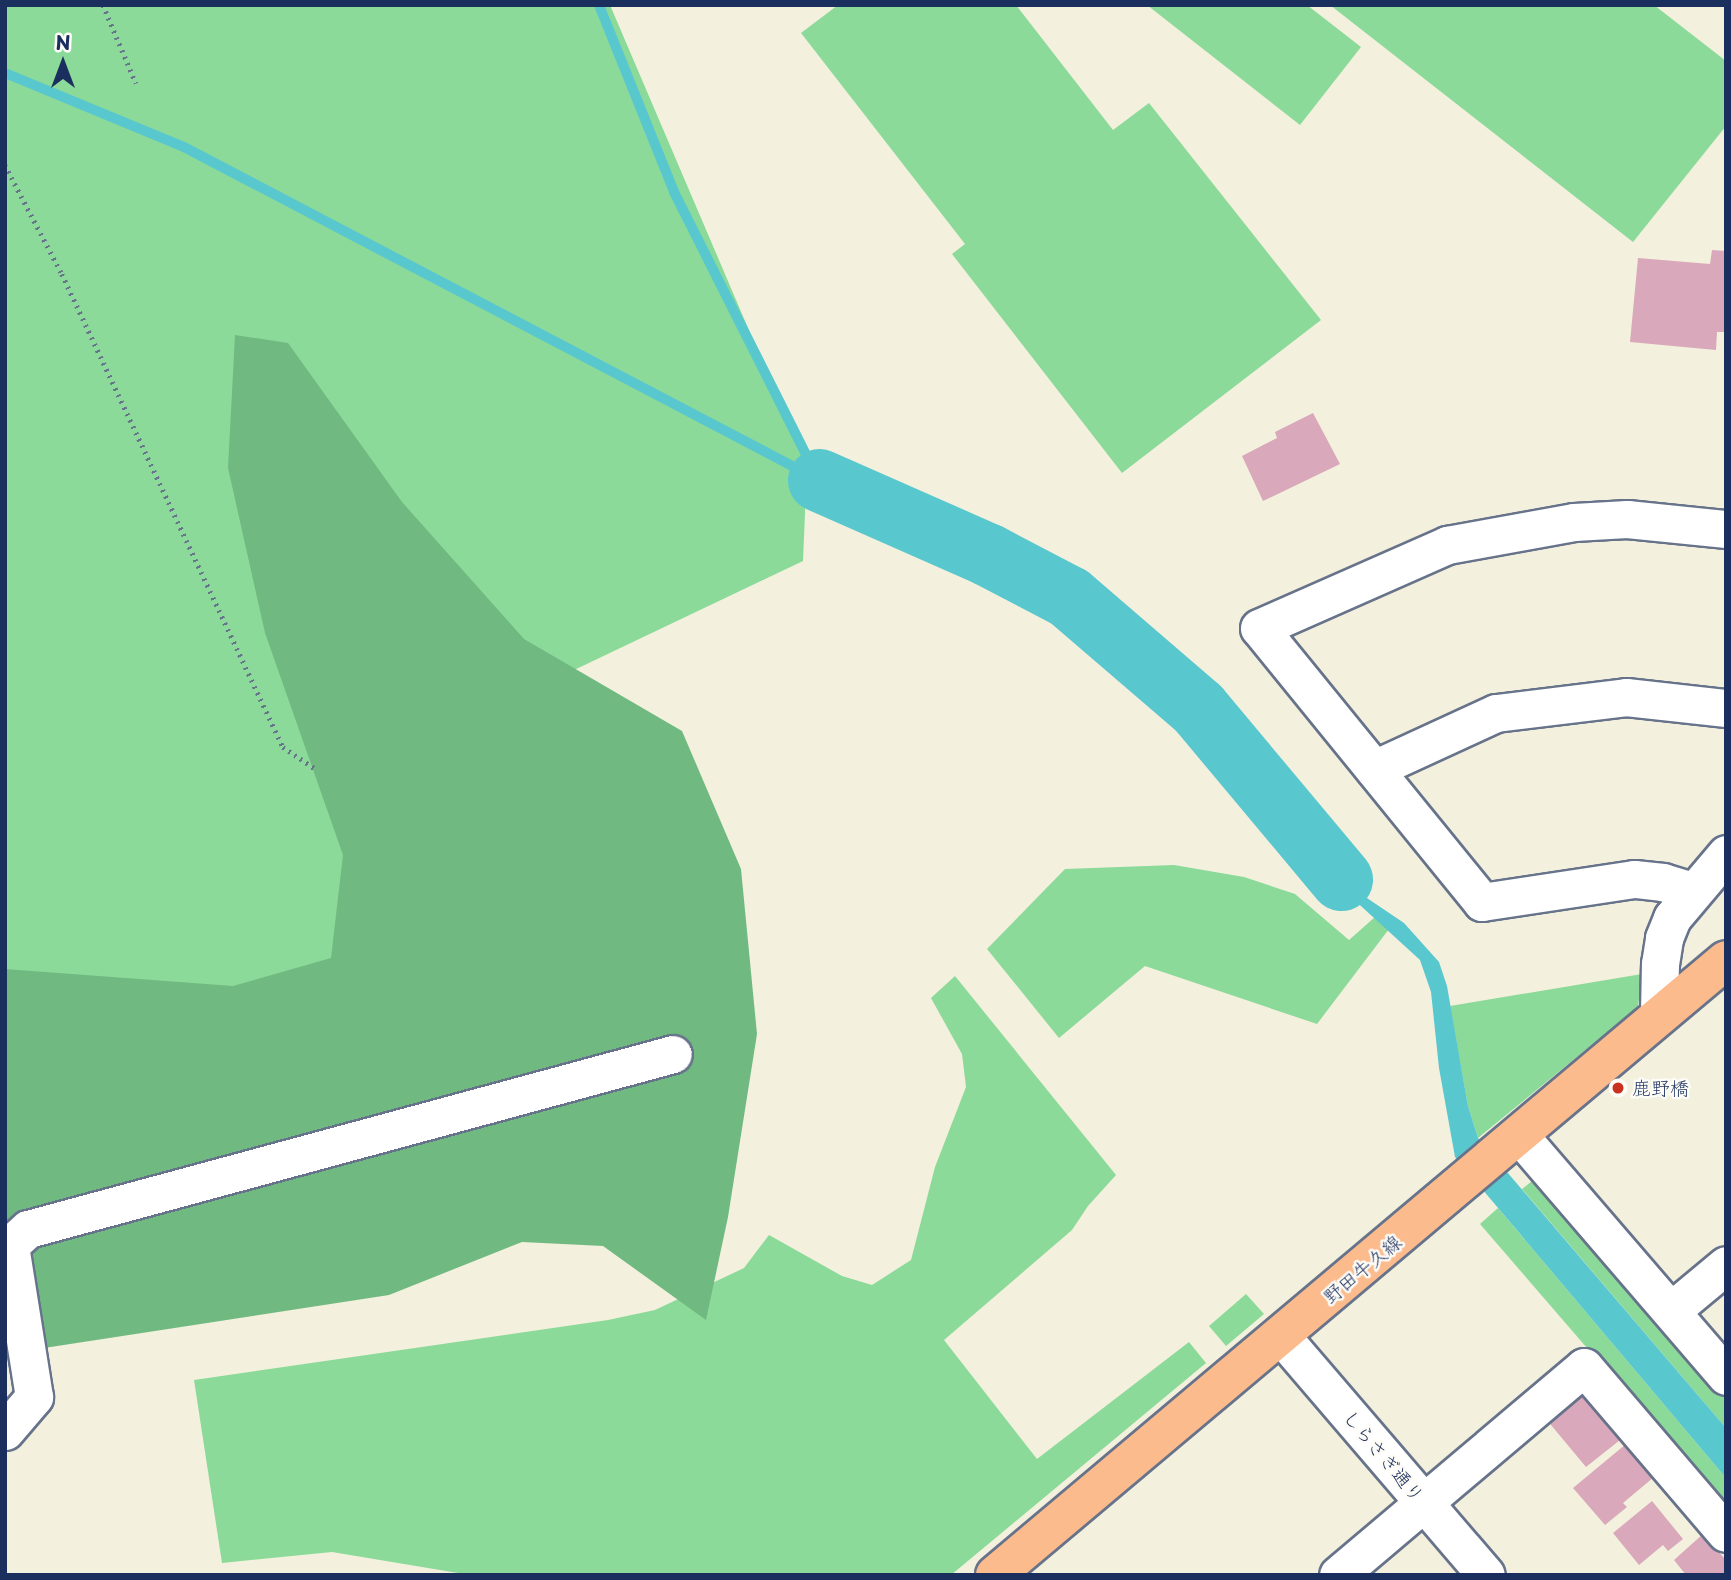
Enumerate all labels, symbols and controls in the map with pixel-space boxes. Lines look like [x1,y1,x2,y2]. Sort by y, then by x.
north arrow [28,28,98,98]
text: N [55,28,71,56]
place label: 鹿野橋 [1632,1077,1689,1099]
marker: 鹿野橋 [1610,1080,1626,1096]
street label: 野田牛久線 [1318,1230,1406,1308]
street label: しらさぎ通り [1339,1405,1429,1507]

